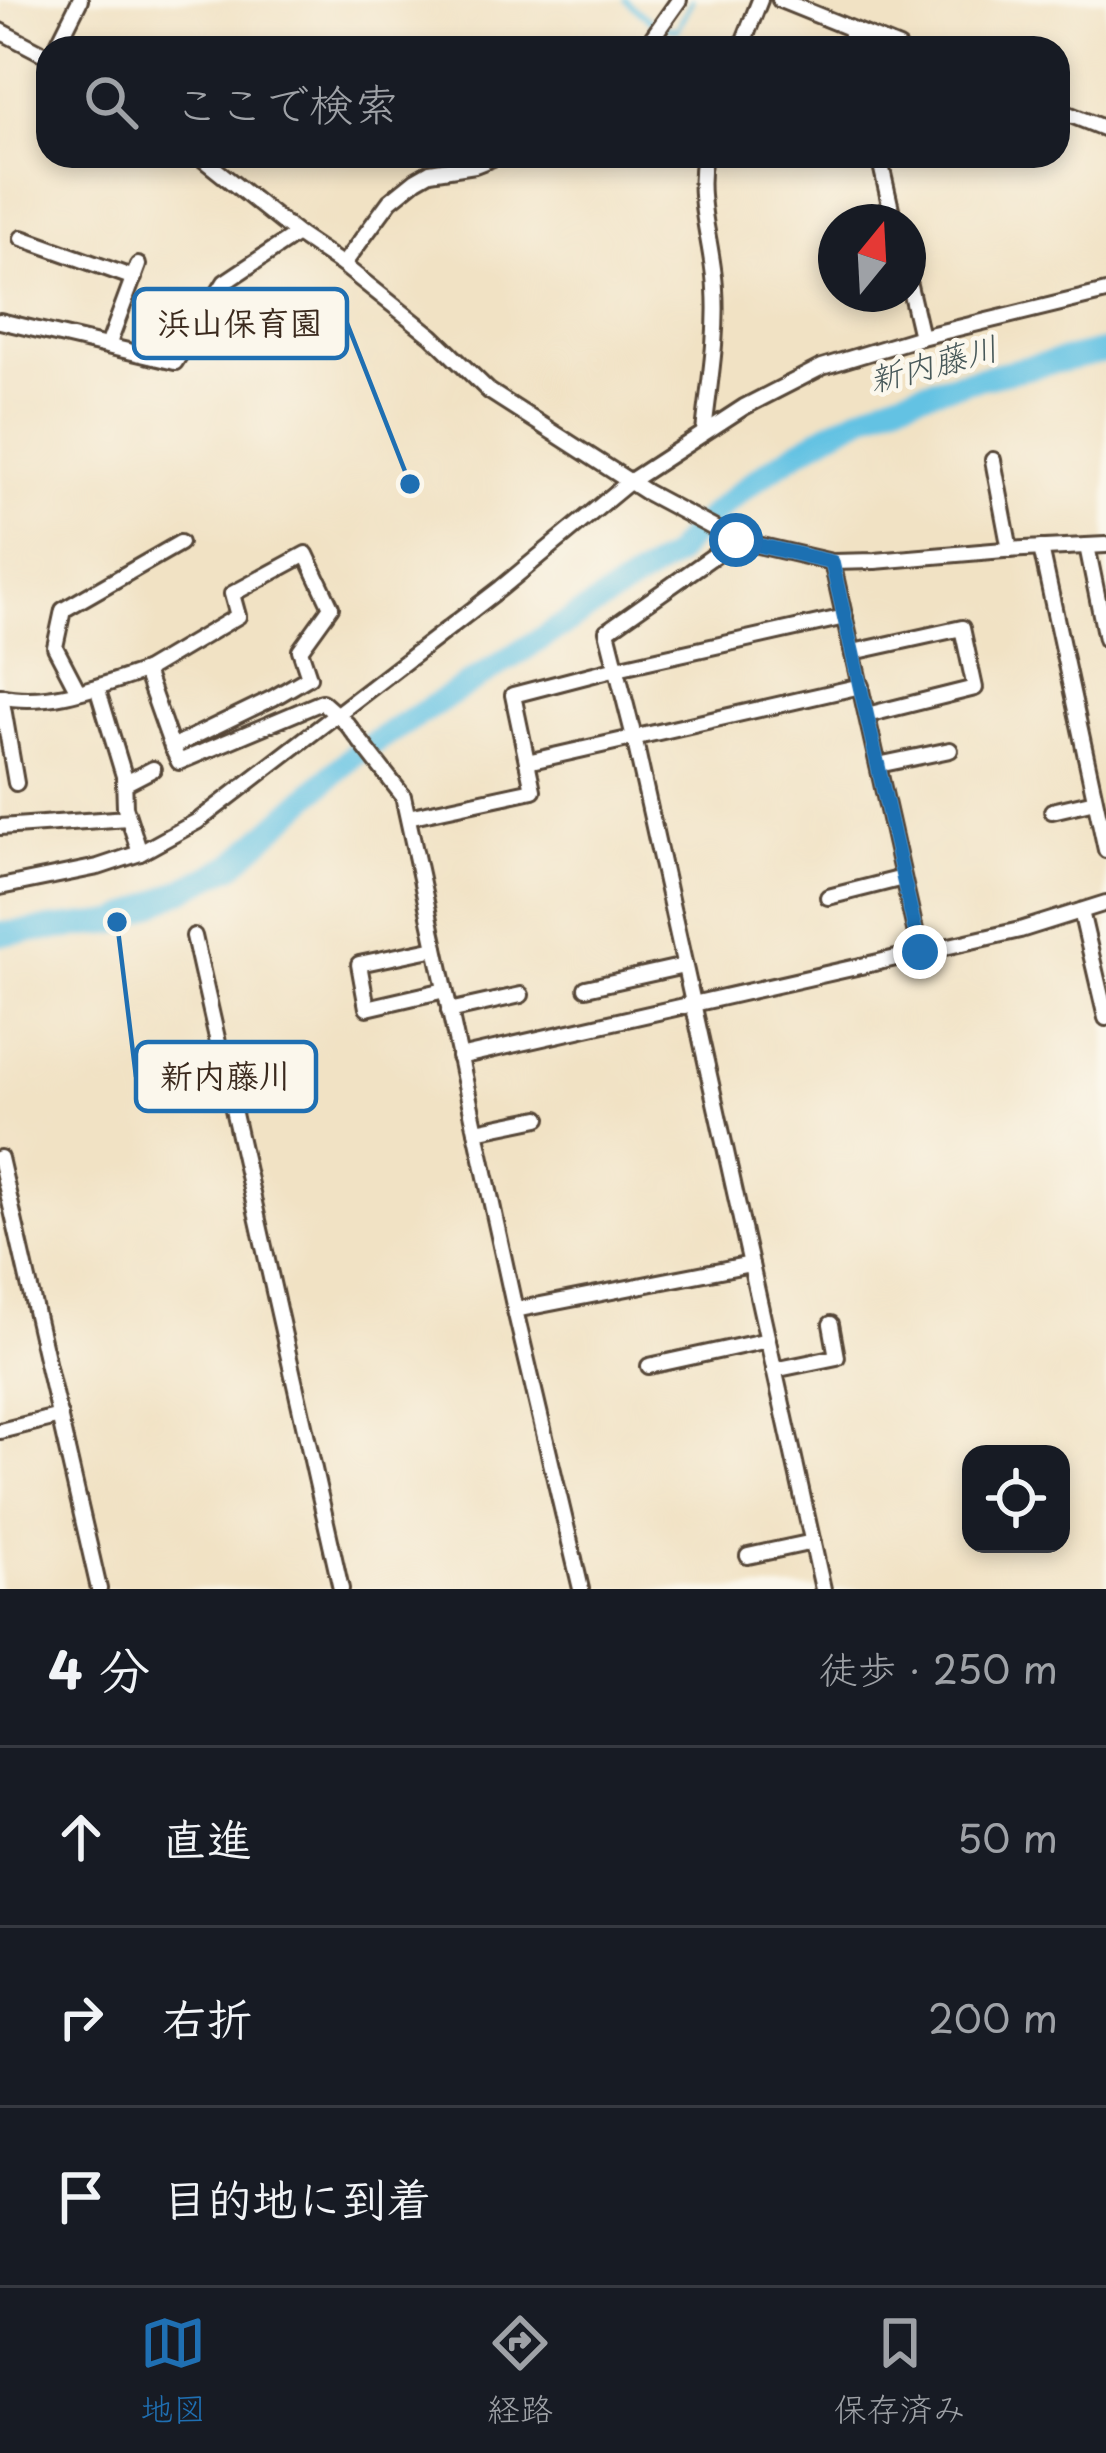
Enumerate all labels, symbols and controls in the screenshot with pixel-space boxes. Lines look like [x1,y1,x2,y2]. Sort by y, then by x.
search box [36,36,1070,168]
text: ここで検索 [174,68,399,136]
icon: search [78,69,144,135]
north arrow [818,204,926,312]
callout: 浜山保育園 [134,289,347,358]
text: 浜山保育園 [158,296,323,346]
water label: 新内藤川 [863,321,1003,403]
route start [709,513,763,567]
route end [893,925,947,979]
callout: 新内藤川 [136,1042,316,1111]
text: 新内藤川 [160,1049,292,1099]
map controls [962,1445,1070,1553]
button: locate [962,1445,1070,1553]
text: 4 分 [48,1629,150,1706]
text: 徒歩 · 250 m [819,1638,1058,1697]
text: 直進 [162,1803,252,1871]
icon: ahead [48,1804,114,1870]
text: 50 m [957,1807,1058,1866]
text: 右折 [162,1983,252,2051]
icon: right [48,1984,114,2050]
text: 200 m [928,1987,1058,2046]
text: 目的地に到着 [162,2163,432,2231]
icon: arrive [48,2164,114,2230]
tab: 地図 [140,2310,206,2432]
tab: 経路 [487,2310,553,2432]
tab: 保存済み [834,2310,966,2432]

